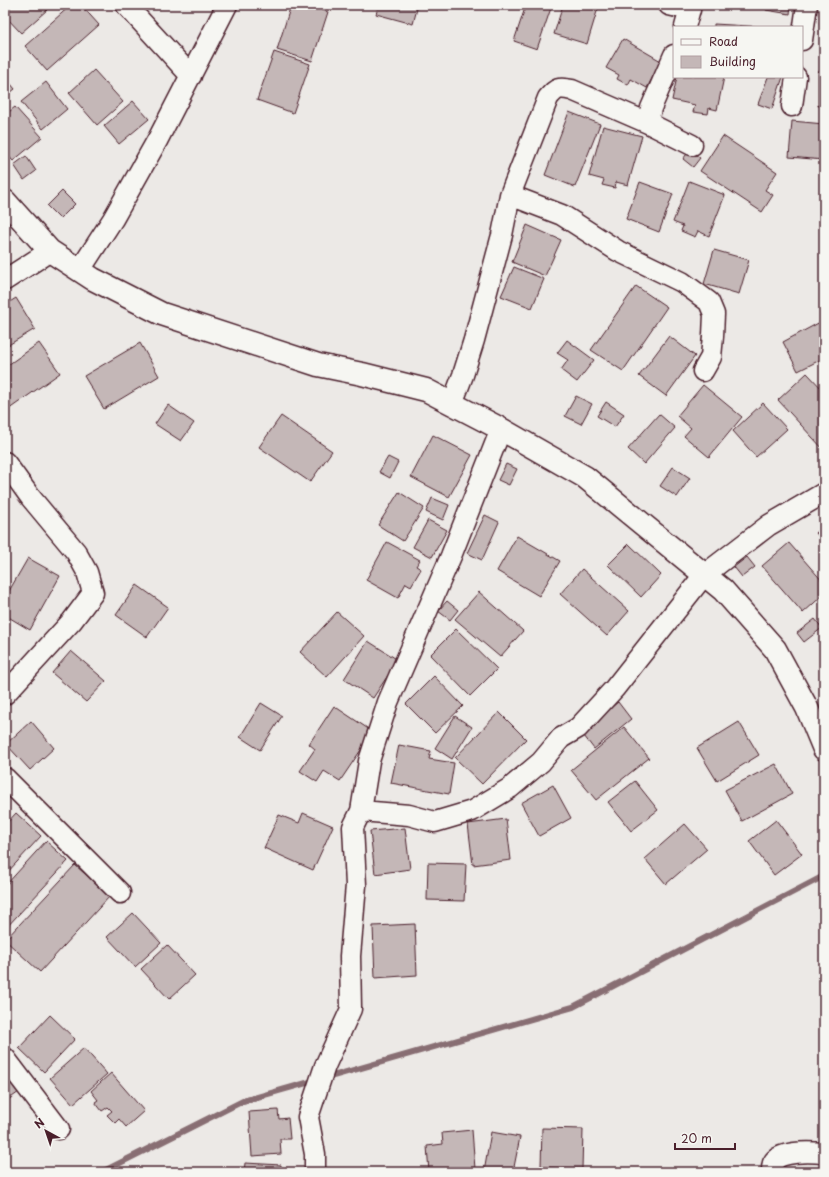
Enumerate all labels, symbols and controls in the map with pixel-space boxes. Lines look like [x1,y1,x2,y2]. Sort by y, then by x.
legend [673,26,803,78]
text: Road [709,32,738,50]
text: Building [709,52,756,70]
north arrow [26,1111,66,1151]
text: N [30,1113,48,1132]
scale bar [675,1125,735,1151]
text: 20 m [681,1129,712,1147]

